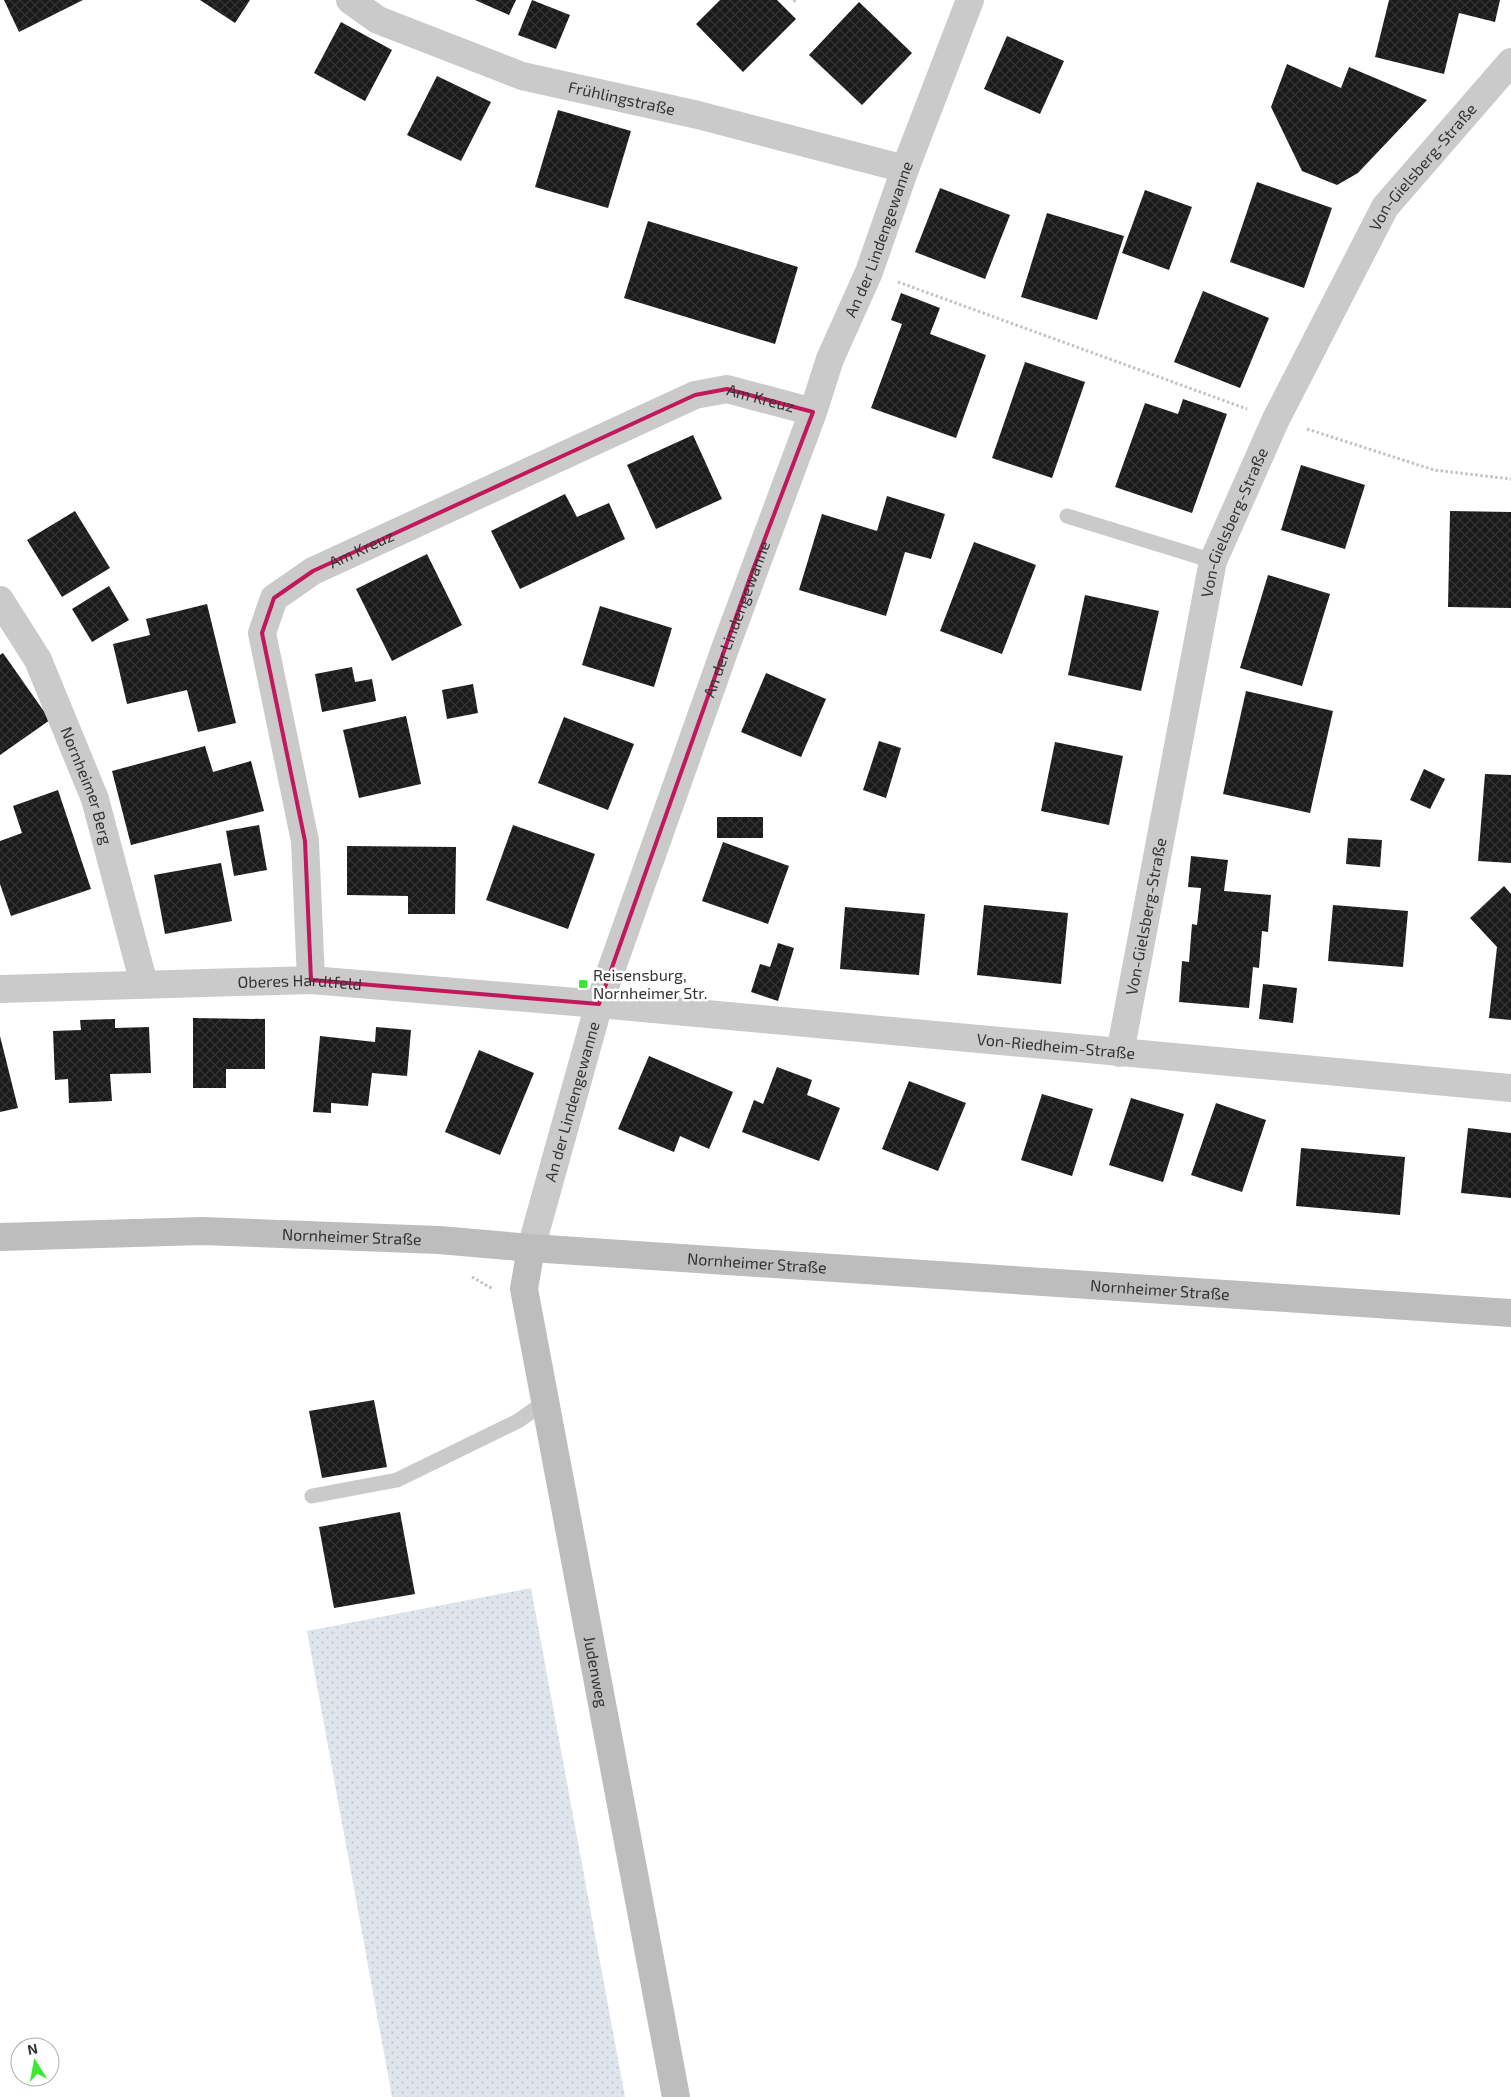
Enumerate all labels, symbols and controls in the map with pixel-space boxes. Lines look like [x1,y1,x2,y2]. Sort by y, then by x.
street label: Frühlingstraße [566,77,677,119]
street label: Von-Gielsberg-Straße [1364,99,1480,234]
street label: An der Lindengewanne [840,158,916,320]
street label: Am Kreuz [725,379,797,416]
street label: Von-Gielsberg-Straße [1196,444,1271,599]
street label: Am Kreuz [326,525,396,571]
street label: An der Lindengewanne [699,538,773,700]
street label: Nornheimer Berg [57,724,117,847]
street label: Von-Gielsberg-Straße [1121,836,1170,997]
place label: Reisensburg, Nornheimer Str. [593,965,707,1002]
street label: Oberes Hardtfeld [237,970,363,993]
marker: Reisensburg, Nornheimer Str. [577,978,589,990]
street label: An der Lindengewanne [540,1019,603,1184]
street label: Von-Riedheim-Straße [976,1029,1136,1062]
street label: Nornheimer Straße [282,1224,422,1248]
street label: Nornheimer Straße [687,1248,827,1277]
street label: Nornheimer Straße [1090,1275,1230,1303]
street label: Judenweg [580,1634,613,1709]
north arrow [10,2037,60,2087]
text: N [26,2039,39,2058]

